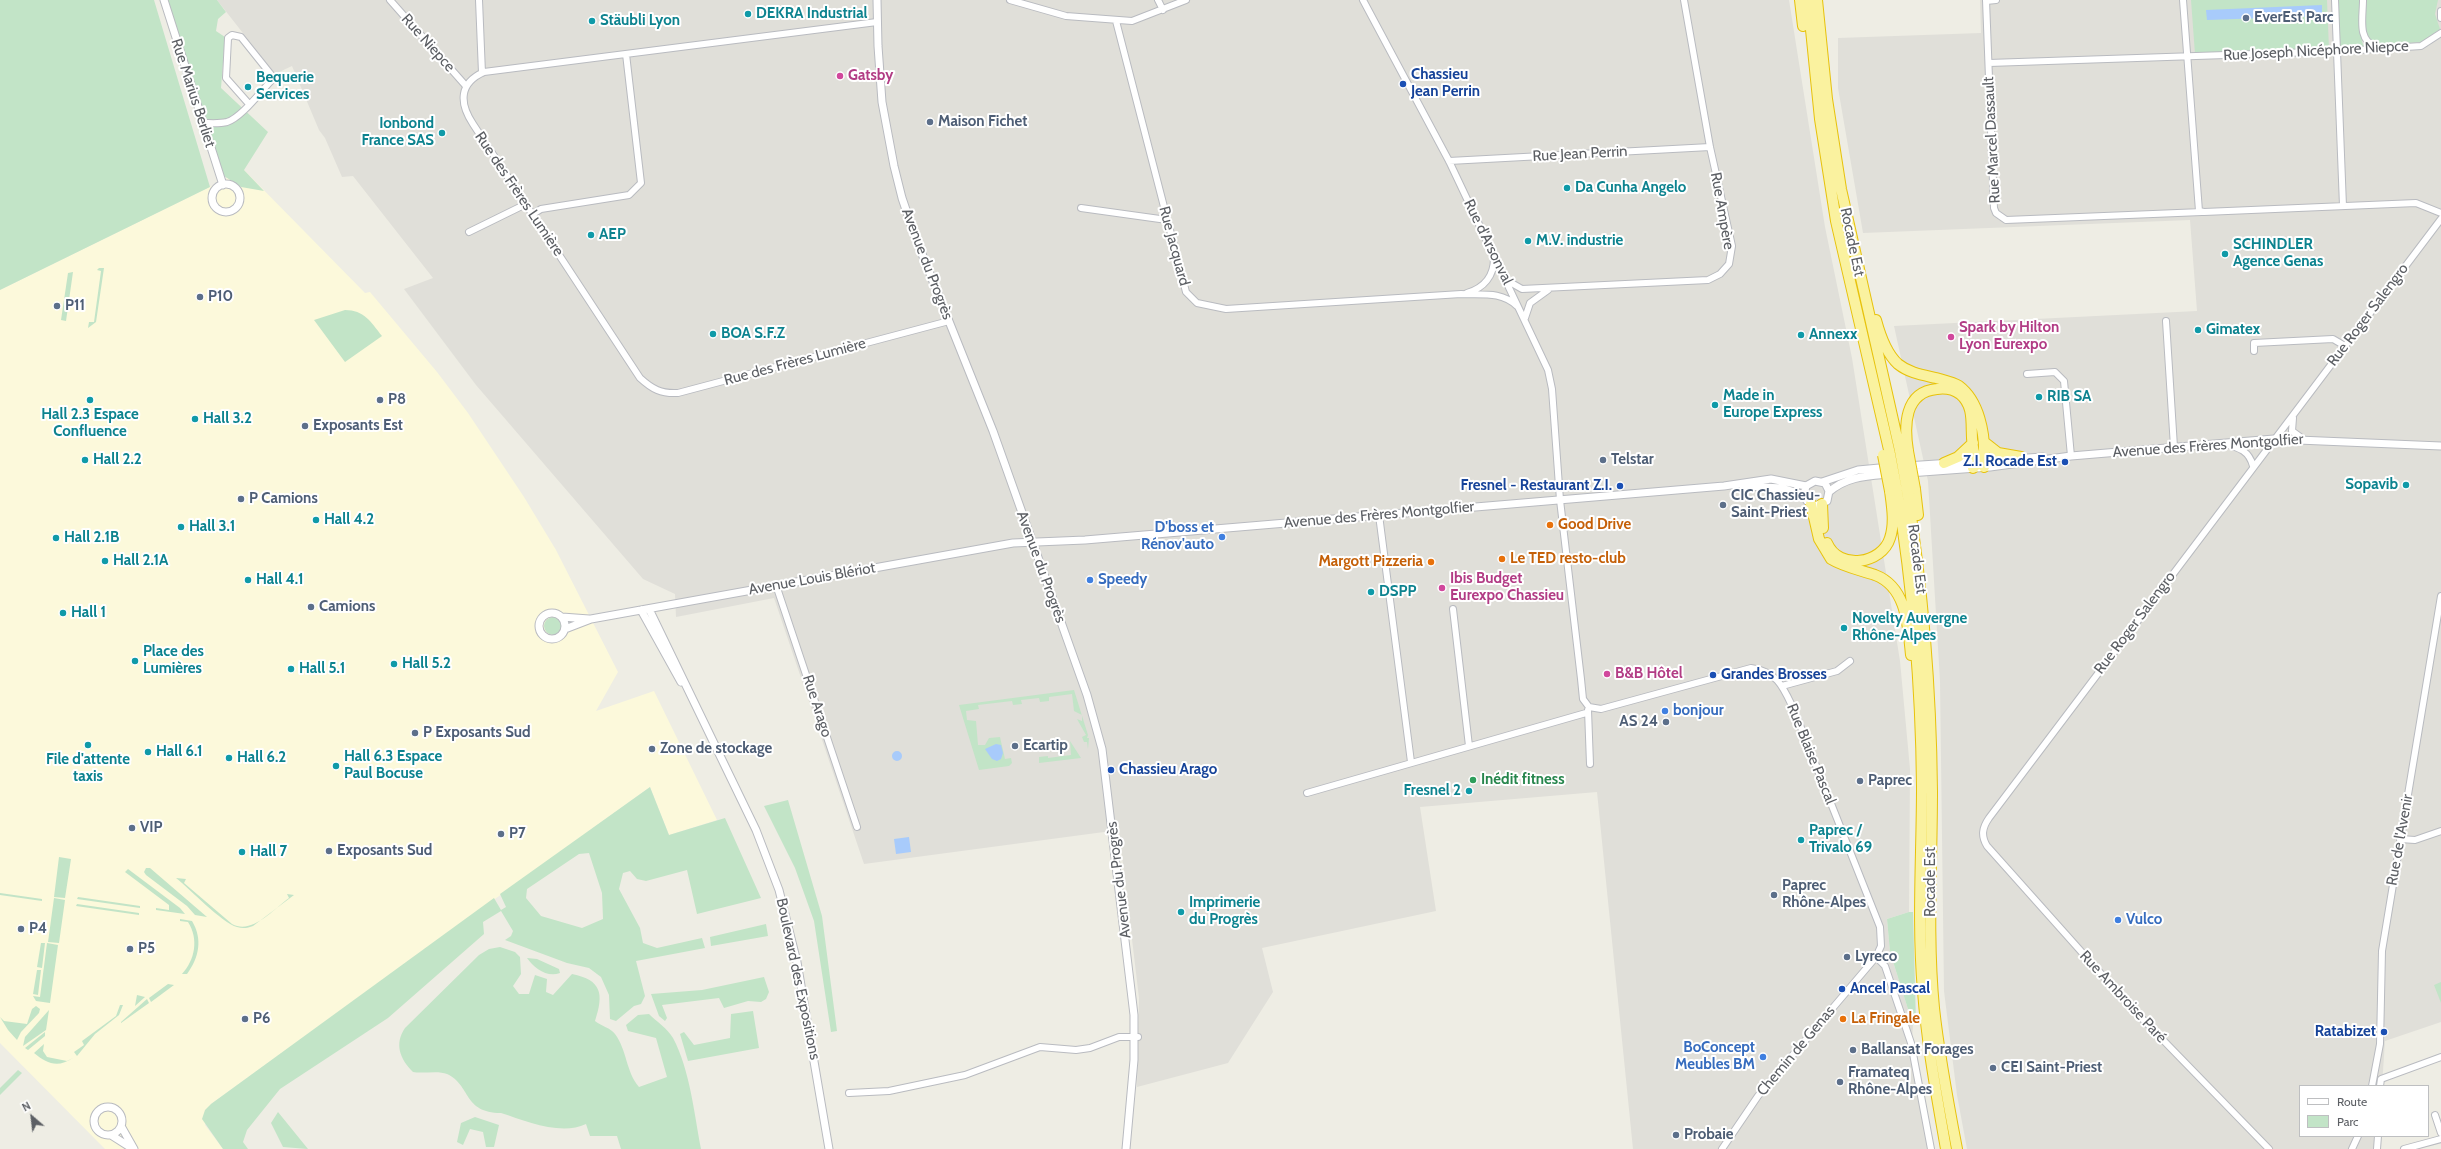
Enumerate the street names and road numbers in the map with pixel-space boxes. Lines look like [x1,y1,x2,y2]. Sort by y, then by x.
street label: Rue Niepce [397,10,459,76]
street label: Rue Marius Berliet [167,36,219,150]
street label: Rue Joseph Nicéphore Niepce [2223,37,2409,65]
street label: Rue Marcel Dassault [1980,76,2004,204]
street label: Rue des Frères Lumière [471,128,567,260]
street label: Rue Jean Perrin [1532,143,1628,165]
street label: Rue Ampère [1706,171,1738,251]
street label: Rue d'Arsonval [1460,196,1516,288]
street label: Rue Jacquard [1155,204,1193,288]
street label: Avenue du Progrès [898,206,956,322]
street label: Rocade Est [1836,206,1868,278]
street label: Rue Roger Salengro [2324,260,2412,370]
street label: Rue des Frères Lumière [722,334,868,390]
street label: Avenue des Frères Montgolfier [2112,430,2304,462]
street label: Avenue des Frères Montgolfier [1283,498,1475,532]
street label: Avenue du Progrès [1012,509,1070,625]
street label: Rocade Est [1904,523,1930,595]
street label: Avenue Louis Blériot [747,559,877,599]
street label: Rue Roger Salengro [2091,568,2179,678]
street label: Rue Arago [798,673,836,739]
street label: Rue Blaise Pascal [1783,701,1839,807]
street label: Rue de l'Avenir [2383,793,2417,887]
street label: Avenue du Progrès [1103,821,1135,939]
street label: Rocade Est [1922,847,1940,917]
street label: Boulevard des Expositions [772,896,824,1062]
street label: Rue Ambroise Paré [2076,947,2170,1047]
street label: Chemin de Genas [1753,1002,1839,1100]

